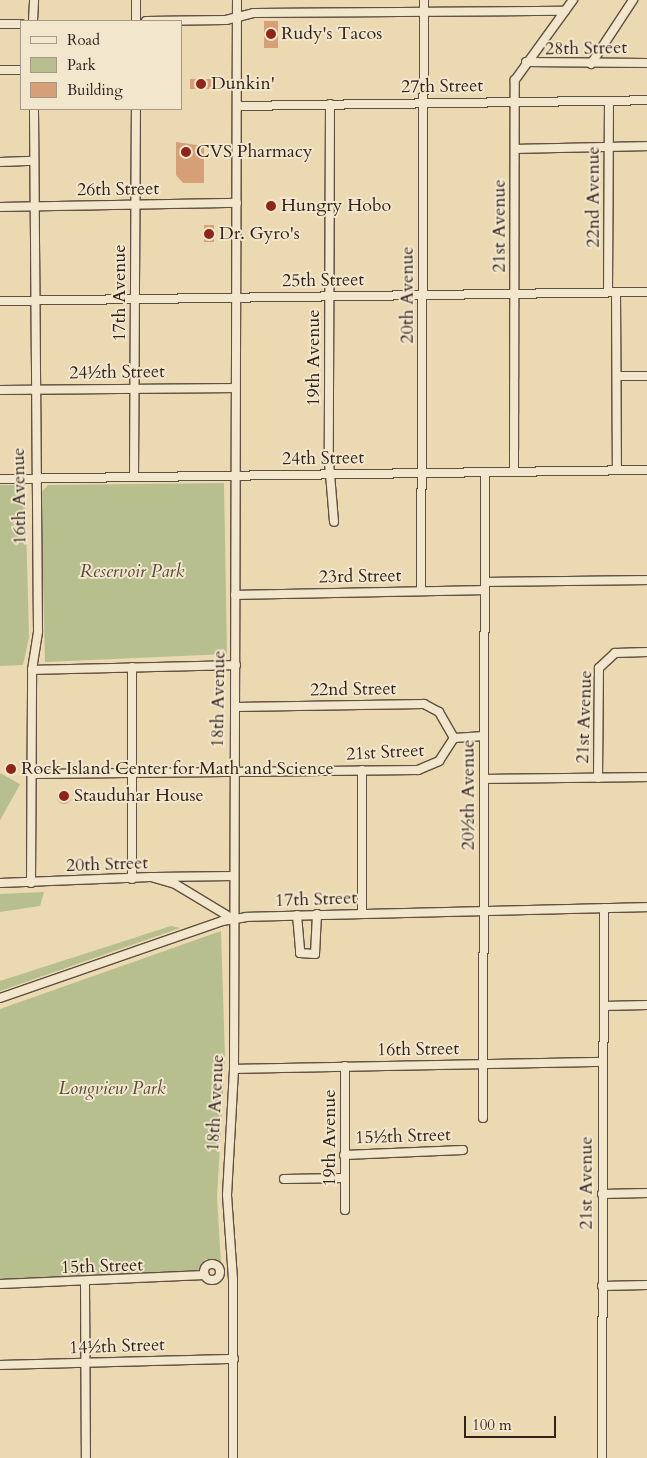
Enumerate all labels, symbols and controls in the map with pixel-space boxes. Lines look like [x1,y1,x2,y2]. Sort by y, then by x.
legend [20,20,182,110]
place label: Rudy's Tacos [281,23,382,45]
marker: Rudy's Tacos [265,28,277,40]
text: Road [67,30,100,50]
street label: 28th Street [545,37,627,61]
text: Park [67,55,96,75]
place label: Dunkin' [211,73,275,95]
street label: 27th Street [401,75,483,99]
marker: Dunkin' [195,78,207,90]
text: Building [67,80,123,100]
place label: CVS Pharmacy [196,141,312,163]
marker: CVS Pharmacy [180,146,192,158]
street label: 22nd Avenue [583,146,605,248]
street label: 26th Street [77,178,159,202]
street label: 21st Avenue [489,179,511,273]
place label: Hungry Hobo [281,195,391,217]
marker: Hungry Hobo [265,200,277,212]
place label: Dr. Gyro's [219,223,300,245]
marker: Dr. Gyro's [203,228,215,240]
street label: 17th Avenue [109,244,131,342]
street label: 20th Avenue [397,246,419,344]
street label: 25th Street [282,269,364,293]
street label: 19th Avenue [303,309,325,407]
street label: 24½th Street [69,361,165,385]
street label: 16th Avenue [8,447,32,545]
street label: 24th Street [282,447,364,471]
park label: Reservoir Park [80,561,184,583]
street label: 23rd Street [318,565,402,589]
street label: 18th Avenue [207,650,231,748]
street label: 21st Avenue [573,670,597,764]
street label: 22nd Street [310,678,396,702]
street label: 21st Street [345,740,425,766]
street label: 20½th Avenue [458,740,480,850]
place label: Rock Island Center for Math and Science [21,758,334,780]
marker: Rock Island Center for Math and Science [5,763,17,775]
place label: Stauduhar House [74,785,204,807]
marker: Stauduhar House [58,790,70,802]
street label: 20th Street [66,853,148,877]
street label: 17th Street [275,888,357,912]
street label: 16th Street [377,1038,459,1062]
street label: 18th Avenue [203,1054,229,1152]
park label: Longview Park [58,1078,166,1100]
street label: 19th Avenue [319,1089,341,1187]
street label: 15½th Street [355,1125,451,1149]
street label: 21st Avenue [576,1136,598,1230]
street label: 15th Street [61,1255,143,1279]
street label: 14½th Street [69,1335,165,1359]
scale bar [467,1406,560,1438]
text: 100 m [472,1415,512,1435]

